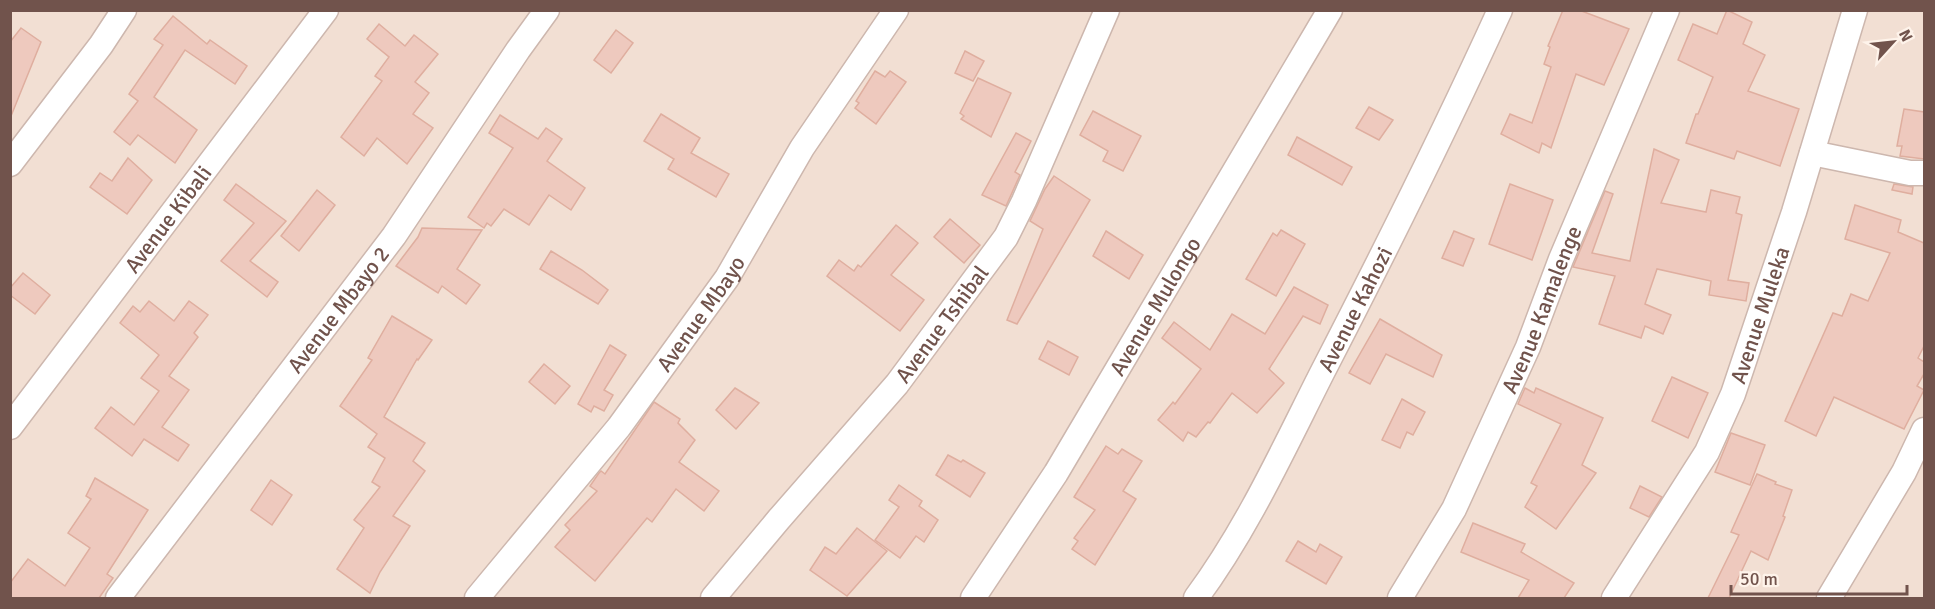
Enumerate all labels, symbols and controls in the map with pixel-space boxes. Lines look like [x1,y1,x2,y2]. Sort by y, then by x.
north arrow [1863,12,1923,72]
text: N [1894,26,1917,45]
street label: Avenue Kibali [119,160,217,278]
street label: Avenue Kamalenge [1496,222,1588,398]
street label: Avenue Mulongo [1104,232,1207,380]
street label: Avenue Mbayo 2 [282,241,395,378]
street label: Avenue Kahozi [1312,242,1398,376]
street label: Avenue Muleka [1724,243,1795,387]
street label: Avenue Mbayo [651,251,751,377]
street label: Avenue Tshibal [889,260,994,388]
scale bar [1731,558,1906,596]
text: 50 m [1740,568,1778,590]

